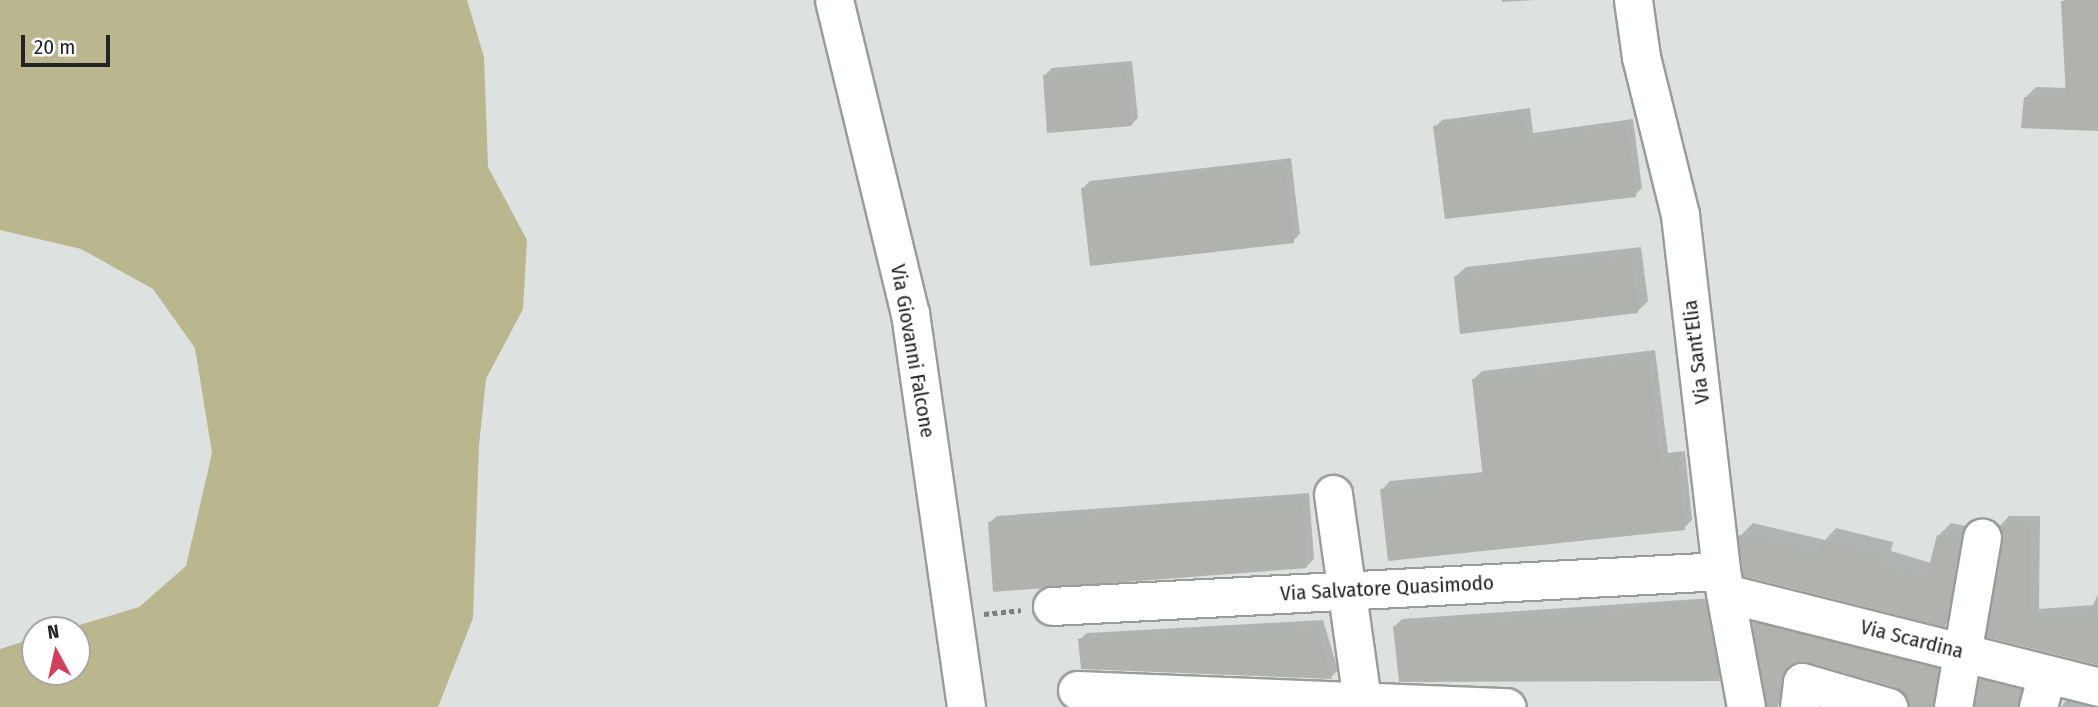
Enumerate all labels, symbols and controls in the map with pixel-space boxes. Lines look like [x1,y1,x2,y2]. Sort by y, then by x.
scale bar [24,21,114,65]
text: 20 m [34,34,75,60]
street label: Via Giovanni Falcone [885,262,941,440]
street label: Via Sant'Elia [1677,299,1715,405]
street label: Via Salvatore Quasimodo [1279,570,1495,606]
street label: Via Scardina [1858,614,1966,664]
north arrow [21,616,91,686]
text: N [46,620,61,644]

